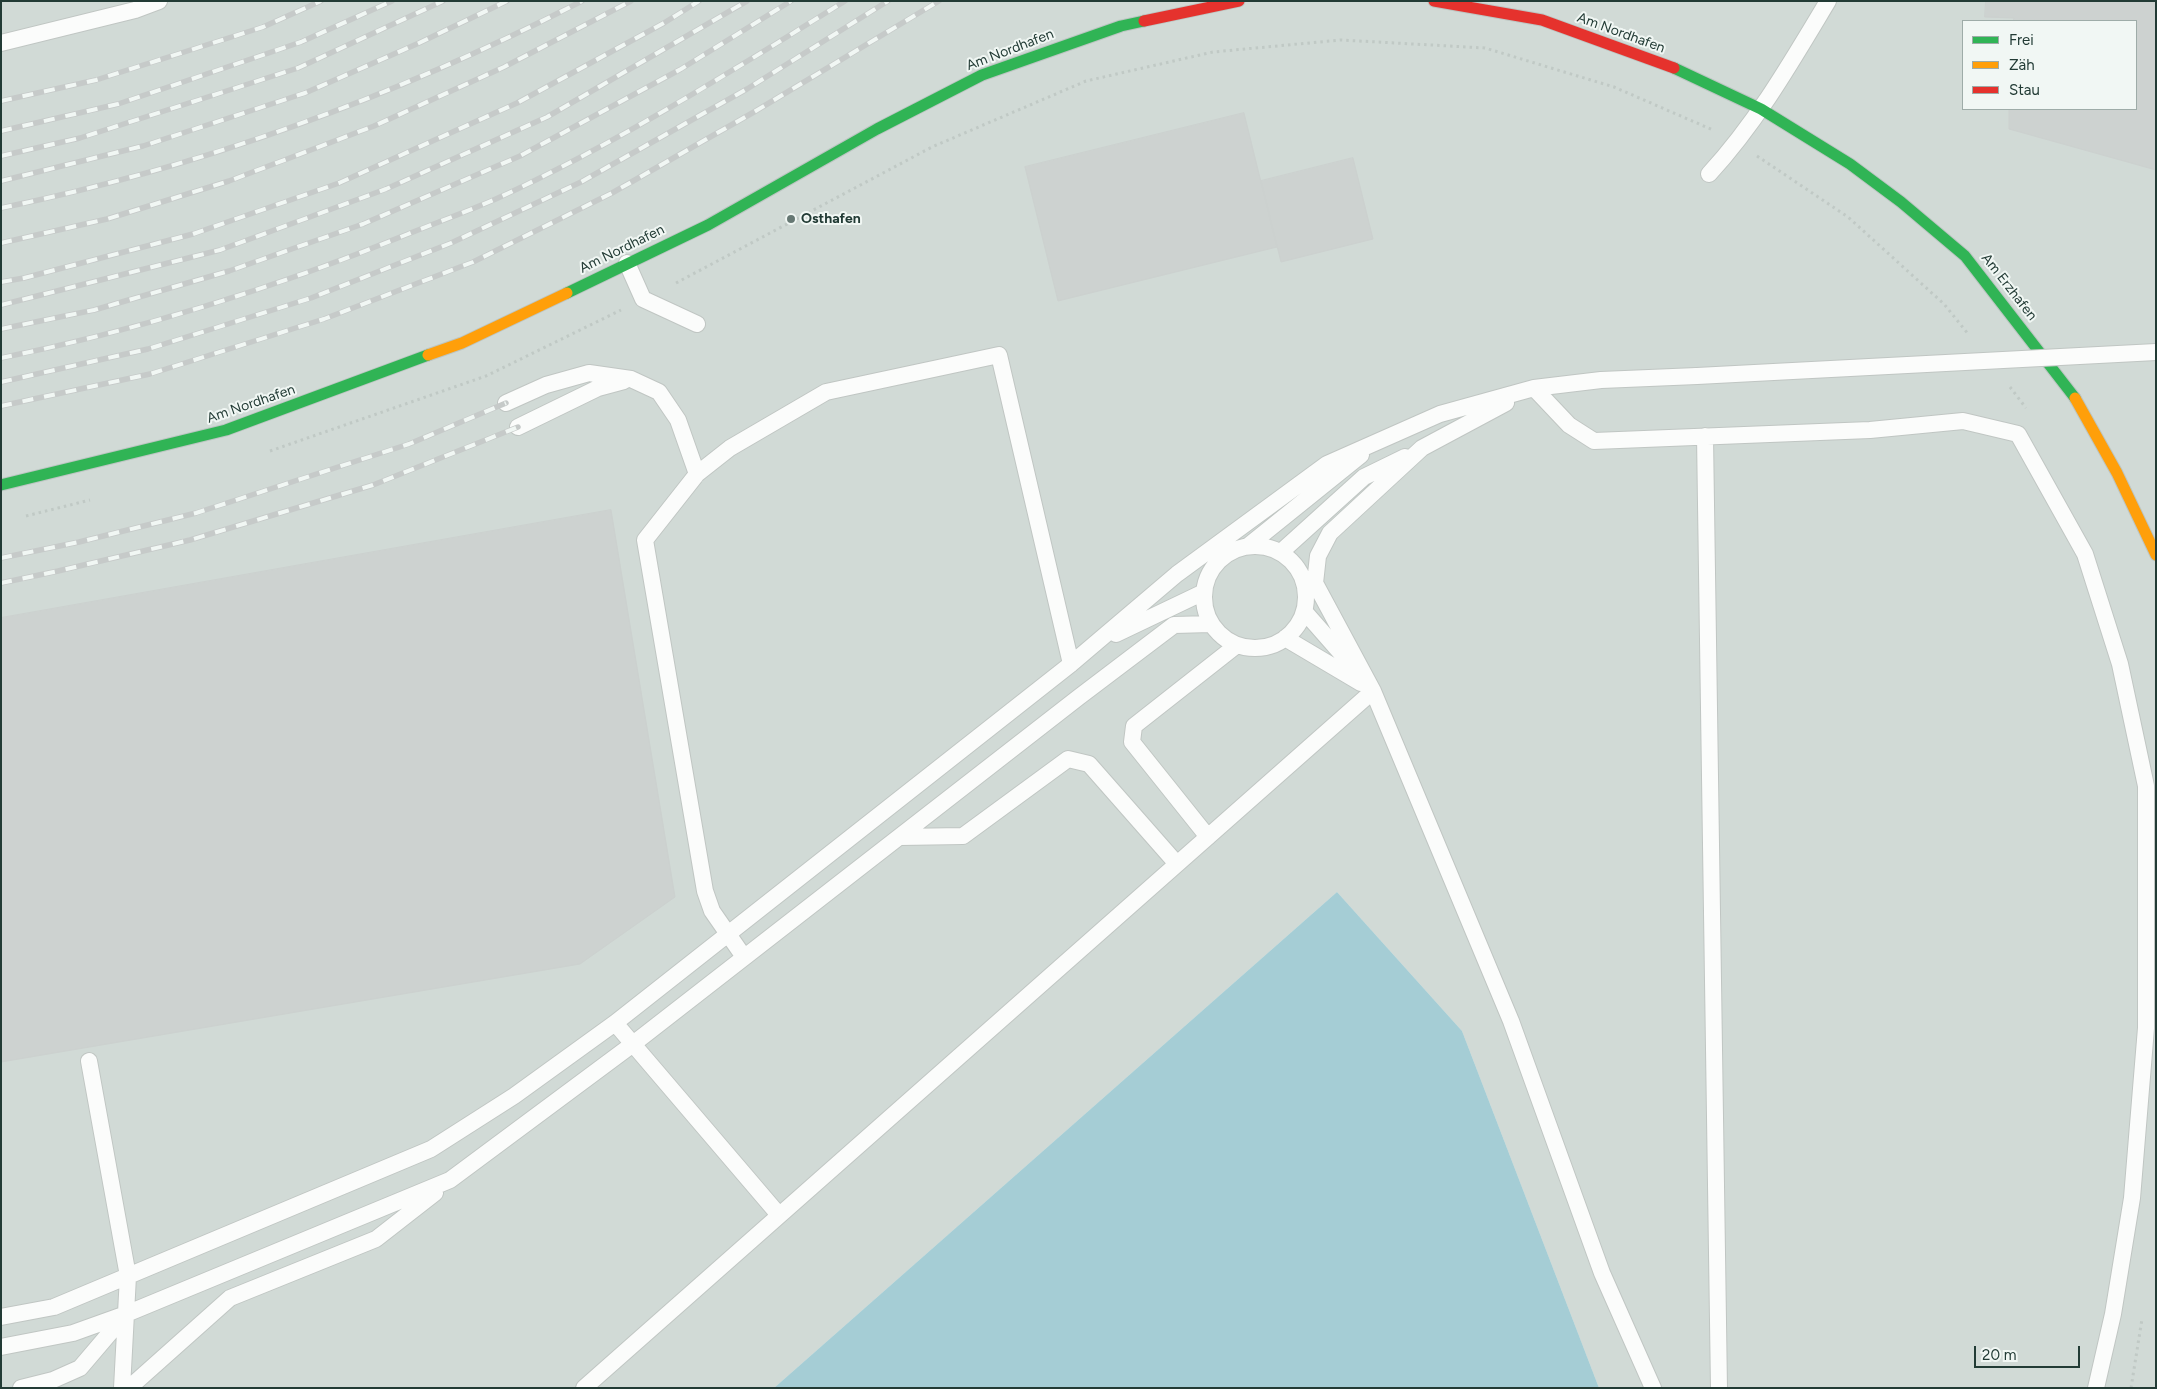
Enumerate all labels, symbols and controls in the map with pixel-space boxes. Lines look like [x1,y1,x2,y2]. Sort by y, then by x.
street label: Am Nordhafen [1575,9,1667,57]
legend [1962,20,2137,110]
street label: Am Nordhafen [964,26,1056,74]
text: Frei [2009,31,2034,49]
text: Zäh [2009,56,2035,74]
text: Stau [2009,81,2040,99]
place label: Osthafen [801,211,861,227]
marker: Osthafen [785,213,797,225]
street label: Am Nordhafen [577,221,667,277]
street label: Am Erzhafen [1978,250,2040,324]
street label: Am Nordhafen [205,381,297,427]
scale bar [1977,1336,2083,1368]
text: 20 m [1982,1346,2016,1364]

